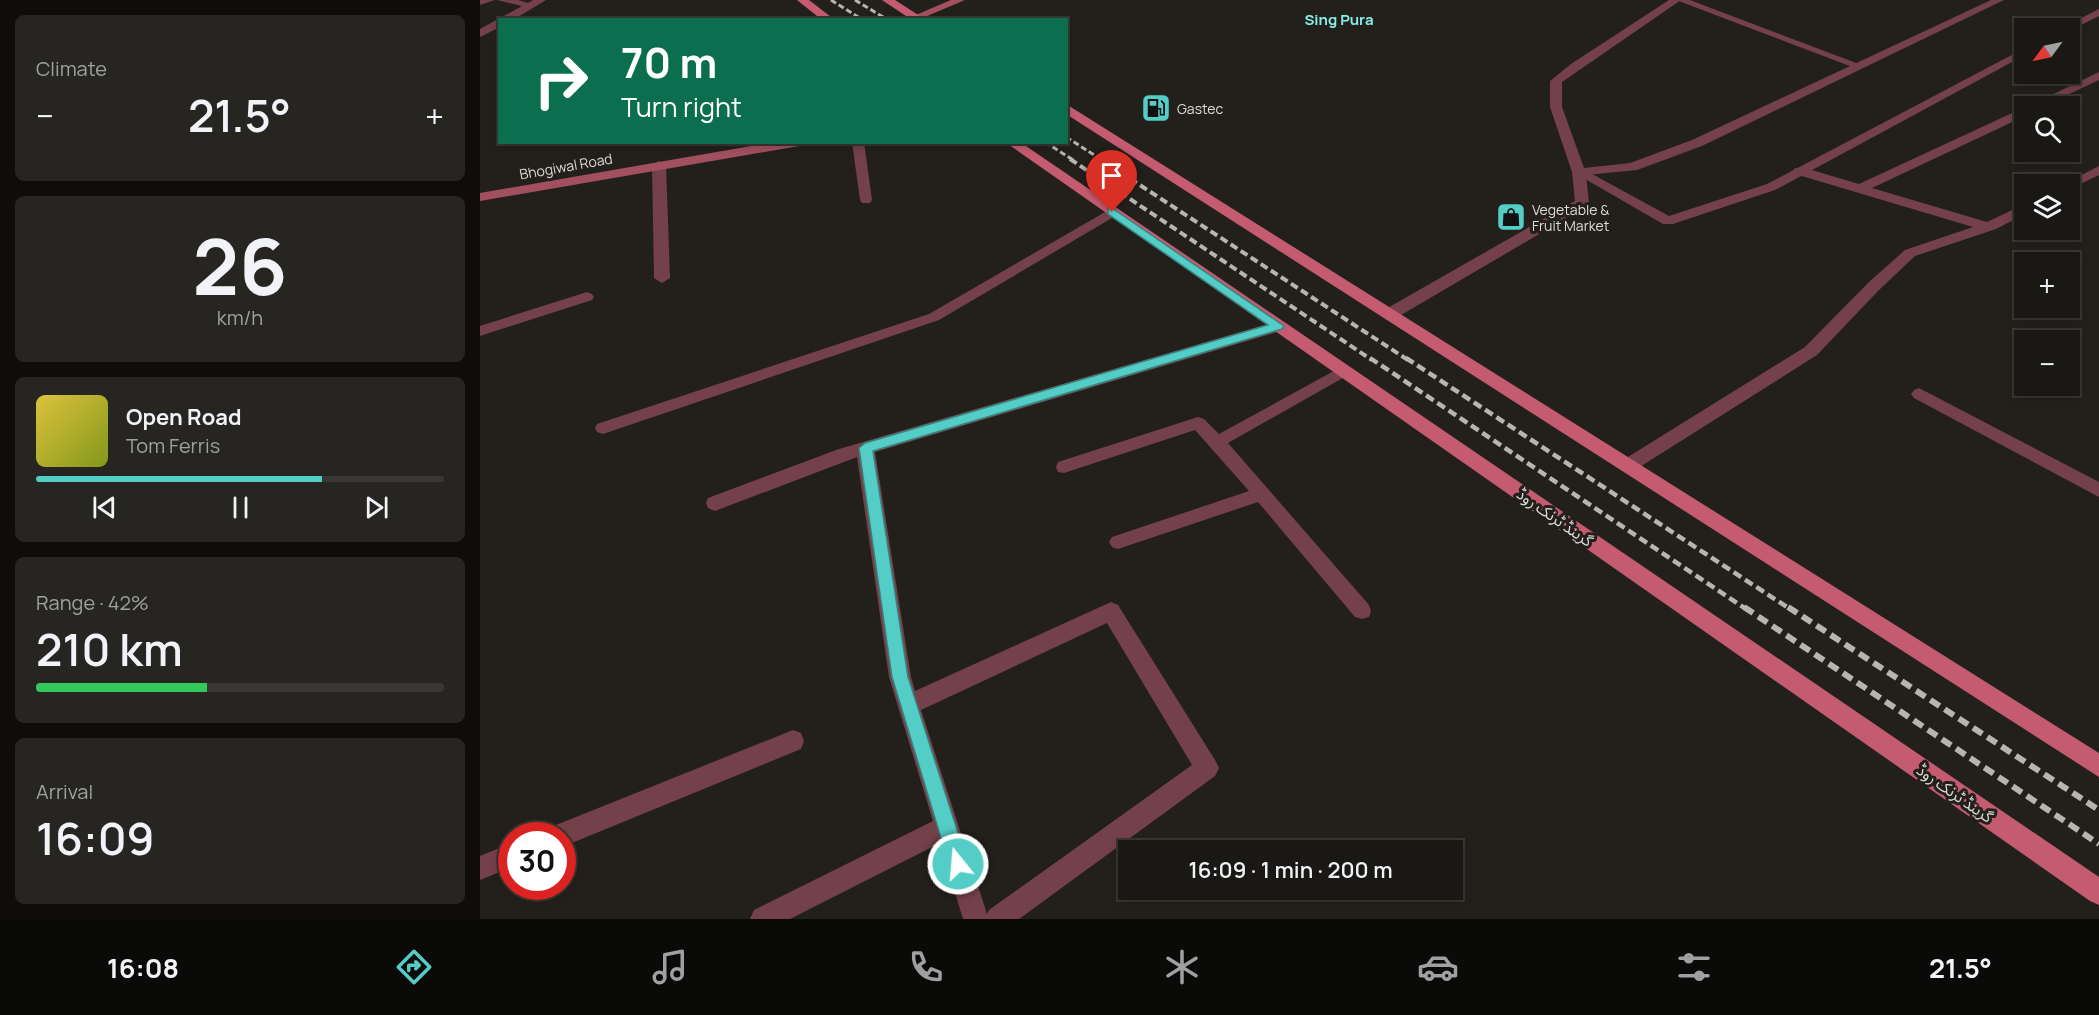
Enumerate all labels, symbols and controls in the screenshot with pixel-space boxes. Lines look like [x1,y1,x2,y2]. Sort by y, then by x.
district label: Sing Pura [1304,9,1374,30]
north arrow [2014,18,2080,84]
map controls [2014,18,2080,396]
text: 70 m [621,33,717,91]
icon: right [522,42,600,120]
text: Climate [36,55,107,82]
text: 21.5° [188,84,291,146]
text: Turn right [621,88,742,125]
fuel station icon: Gastec [1140,92,1172,124]
text: − [36,93,54,138]
text: + [425,93,444,138]
button: search [2014,96,2080,162]
place label: Gastec [1177,99,1224,118]
street label: Bhogiwal Road [518,148,614,184]
pin [1086,150,1137,212]
icon: arrive [1095,159,1128,192]
button: layers [2014,174,2080,240]
place label: Vegetable & Fruit Market [1532,200,1610,235]
shop icon: Vegetable & Fruit Market [1495,201,1527,233]
text: 26 [193,212,287,318]
button: + [2014,252,2080,318]
text: km/h [217,304,263,331]
button: − [2014,330,2080,396]
text: Open Road [126,402,241,432]
text: Tom Ferris [126,432,220,459]
street label: گرینڈ ٹرنک روڈ [1512,483,1598,552]
icon: previous [88,491,121,524]
icon: pause [224,491,257,524]
icon: next [360,491,393,524]
text: Range · 42% [36,589,149,616]
text: 210 km [36,618,183,680]
street label: گرینڈ ٹرنک روڈ [1912,759,1998,828]
text: Arrival [36,778,93,805]
text: 16:09 [36,807,155,869]
speed limit sign: 30 [498,822,576,900]
position arrow [926,832,990,896]
text: 16:09 · 1 min · 200 m [1188,855,1393,885]
icon: directions [393,946,435,988]
icon: music [649,946,691,988]
icon: phone [905,946,947,988]
icon: climate [1161,946,1203,988]
icon: car [1417,946,1459,988]
icon: filters [1673,946,1715,988]
text: 16:08 [107,949,179,986]
text: 21.5° [1929,949,1992,986]

